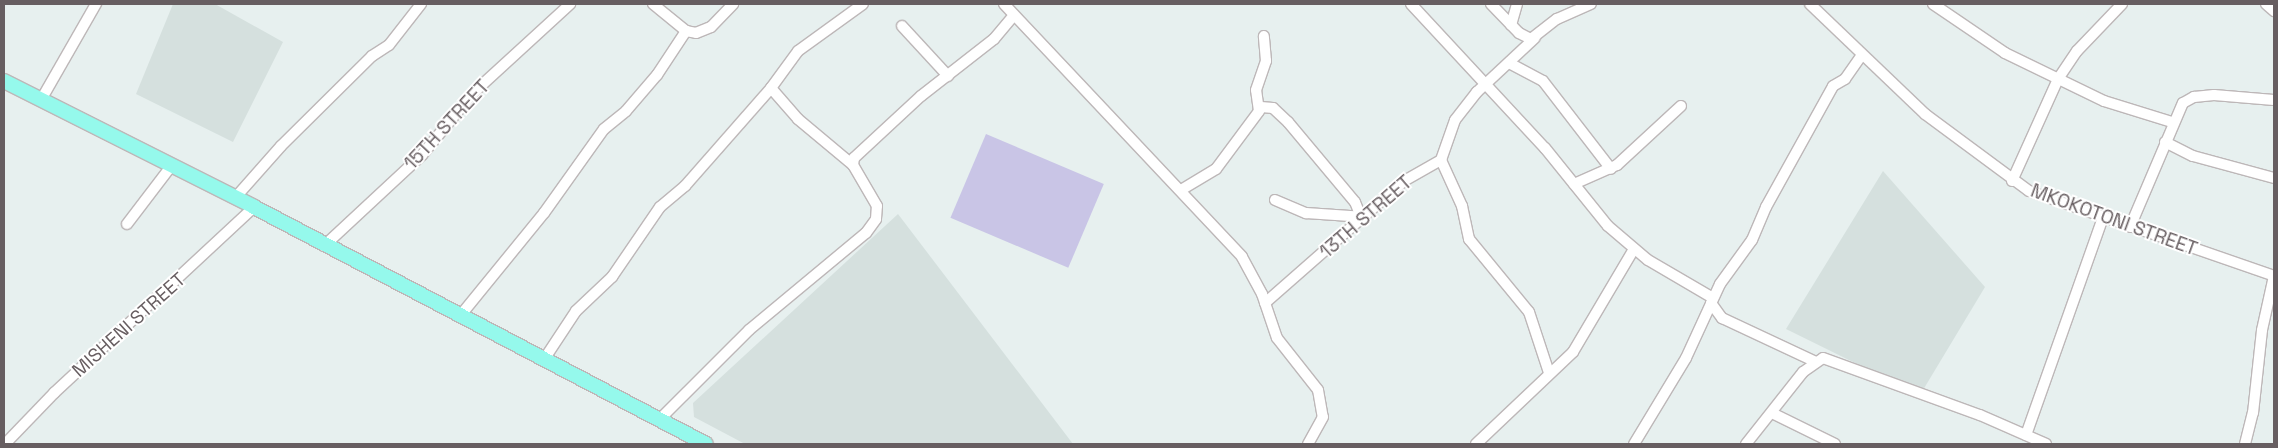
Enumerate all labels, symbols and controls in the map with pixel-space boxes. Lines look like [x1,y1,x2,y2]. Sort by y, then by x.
street label: 15TH STREET [400,75,494,175]
street label: 13TH STREET [1315,171,1417,263]
street label: MKOKOTONI STREET [2028,179,2200,261]
street label: MISHENI STREET [68,268,190,382]

